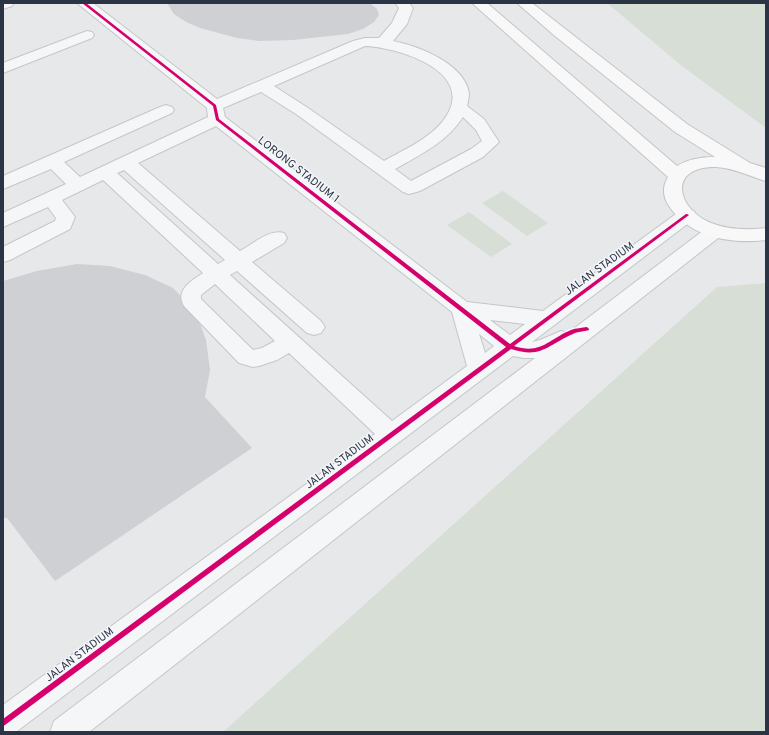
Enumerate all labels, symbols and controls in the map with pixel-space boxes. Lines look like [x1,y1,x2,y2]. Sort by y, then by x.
street label: LORONG STADIUM 1 [255,134,342,206]
street label: JALAN STADIUM [562,239,637,299]
street label: JALAN STADIUM [302,431,377,492]
street label: JALAN STADIUM [42,624,117,685]

